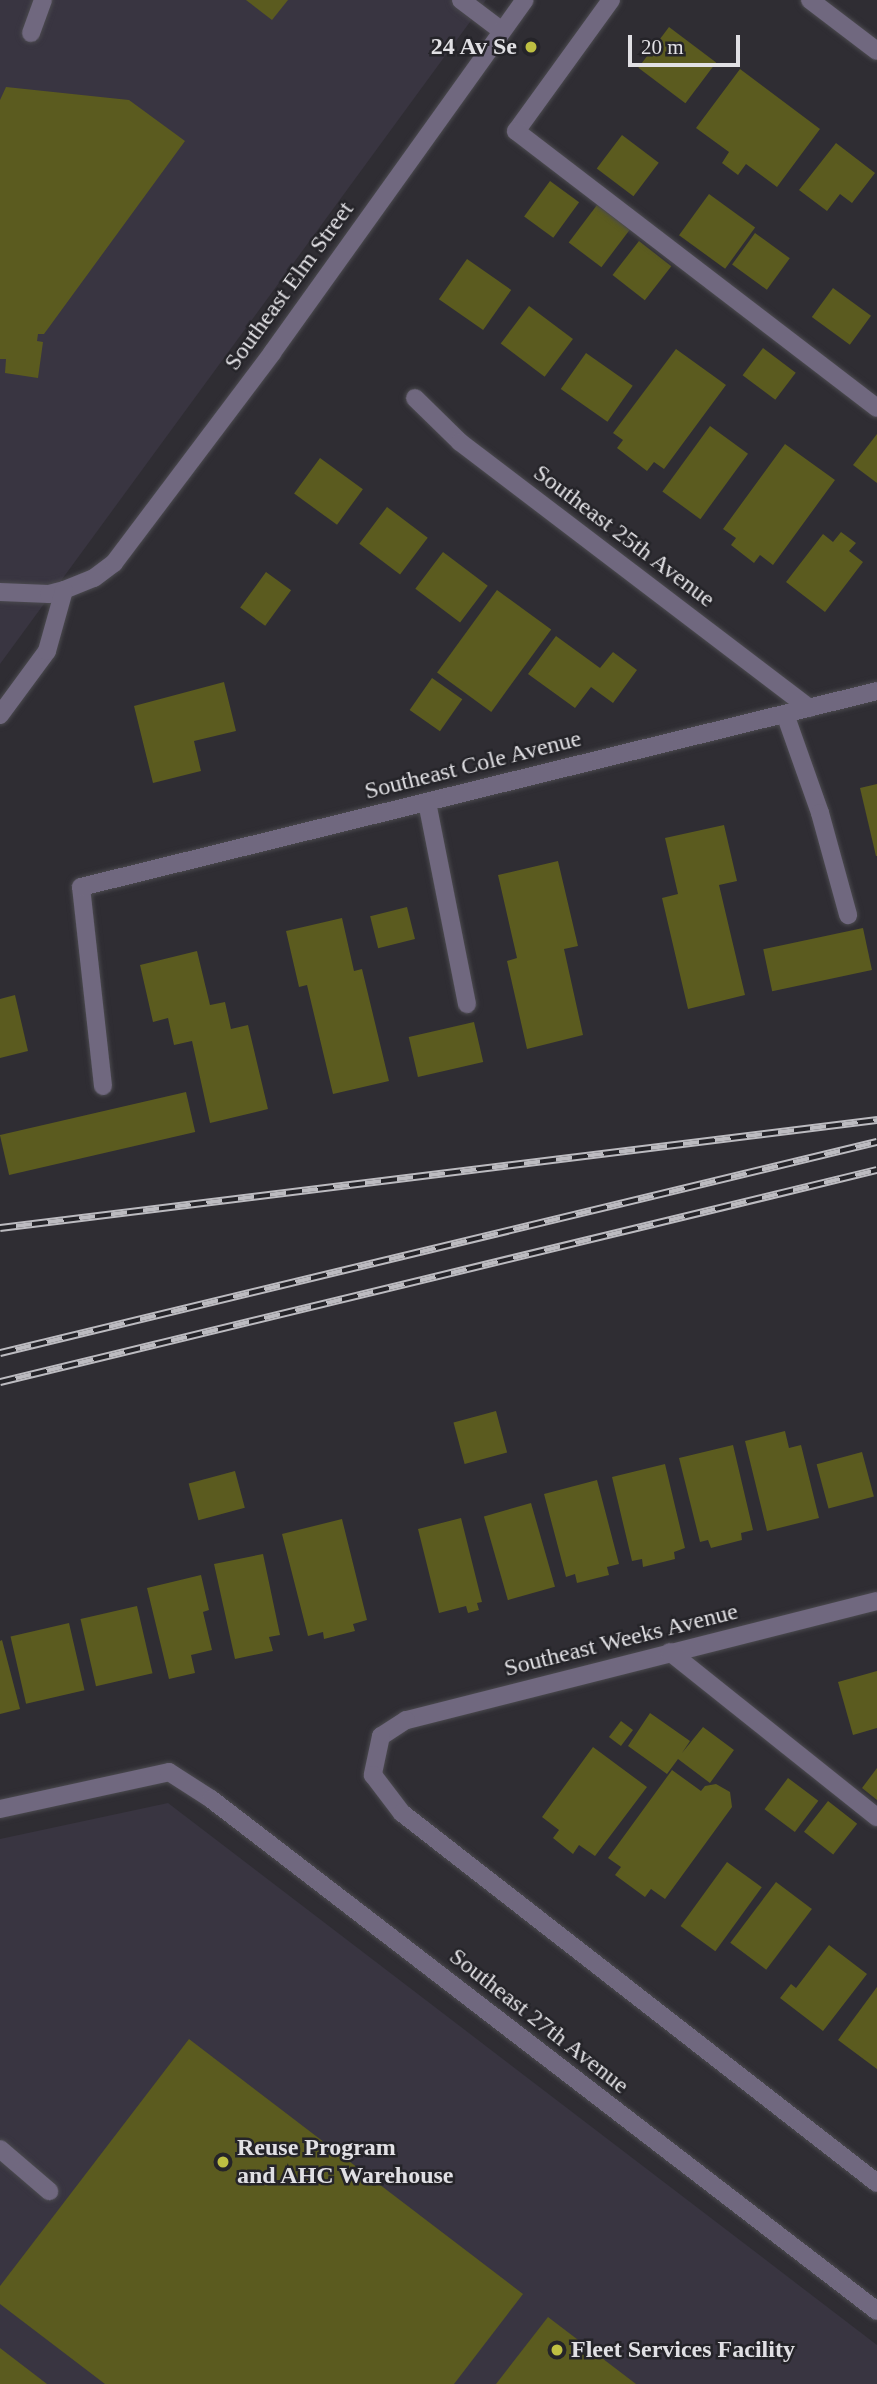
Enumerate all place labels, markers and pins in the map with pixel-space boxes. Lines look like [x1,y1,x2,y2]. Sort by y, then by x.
place label: 24 Av Se [429,33,517,61]
marker: 24 Av Se [523,39,539,55]
place label: Reuse Program and AHC Warehouse [237,2134,455,2190]
marker: Reuse Program and AHC Warehouse [215,2154,231,2170]
place label: Fleet Services Facility [571,2336,795,2364]
marker: Fleet Services Facility [549,2342,565,2358]

